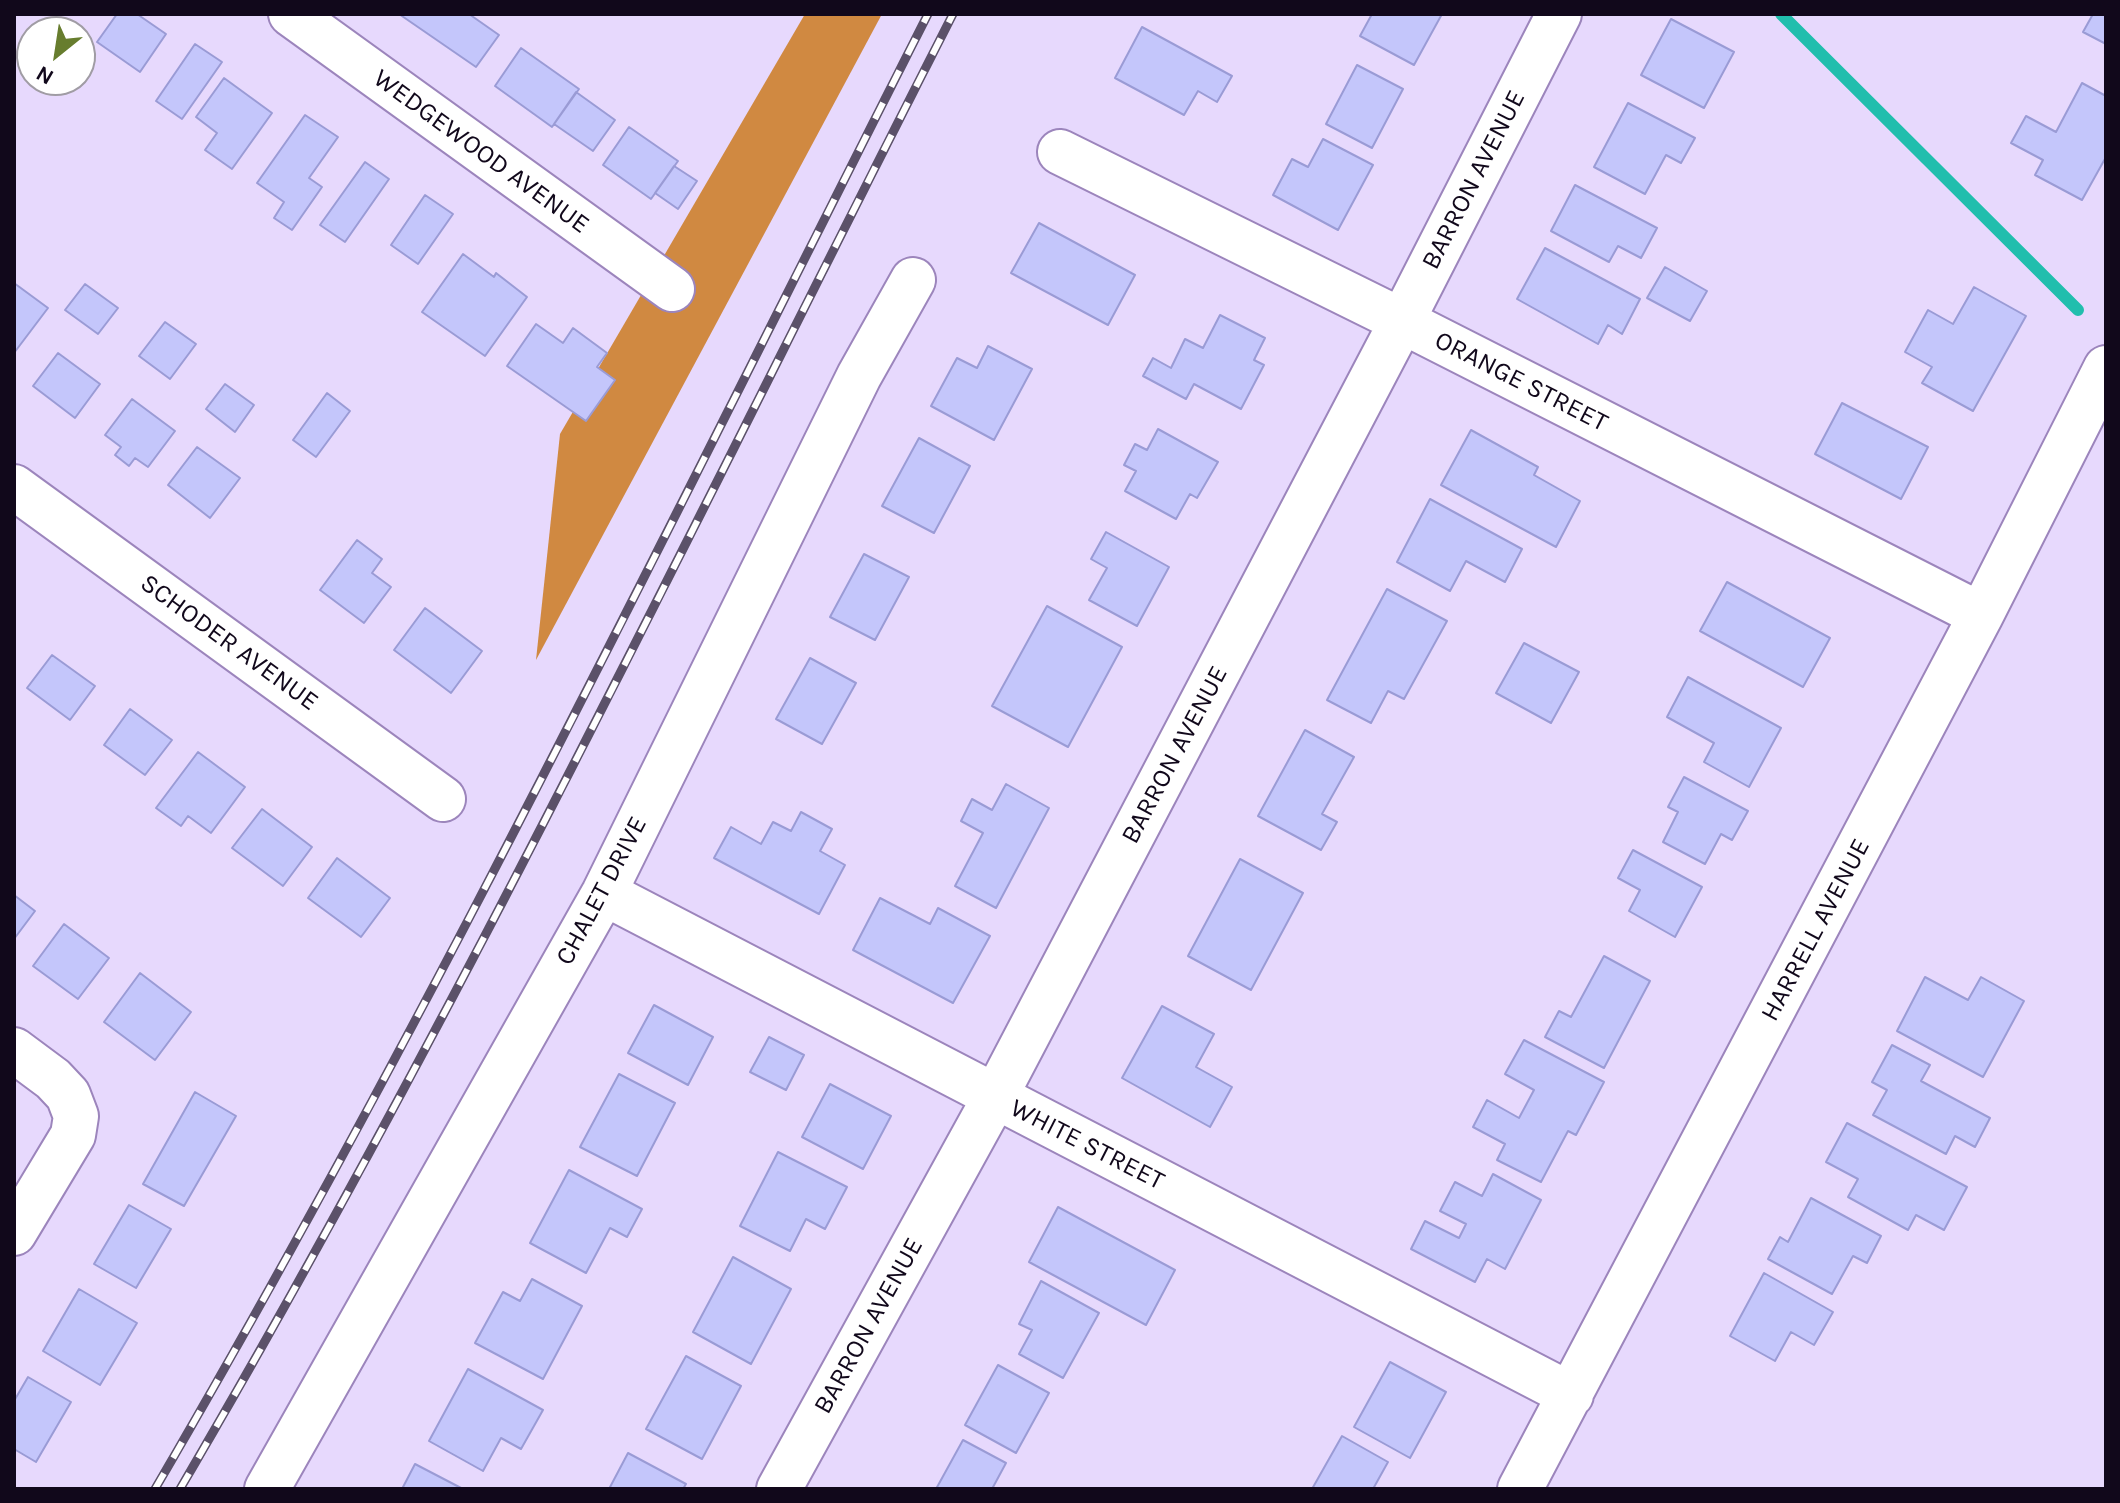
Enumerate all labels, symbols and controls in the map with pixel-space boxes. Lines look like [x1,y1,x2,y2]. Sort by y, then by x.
north arrow [16,16,96,96]
text: N [32,60,58,90]
street label: WEDGEWOOD AVENUE [367,63,595,241]
street label: BARRON AVENUE [1415,85,1533,275]
street label: ORANGE STREET [1429,325,1613,439]
street label: SCHODER AVENUE [134,568,324,718]
street label: BARRON AVENUE [1115,661,1235,849]
street label: CHALET DRIVE [550,811,654,971]
street label: HARRELL AVENUE [1755,833,1877,1027]
street label: WHITE STREET [1005,1093,1169,1197]
street label: BARRON AVENUE [808,1233,930,1419]

